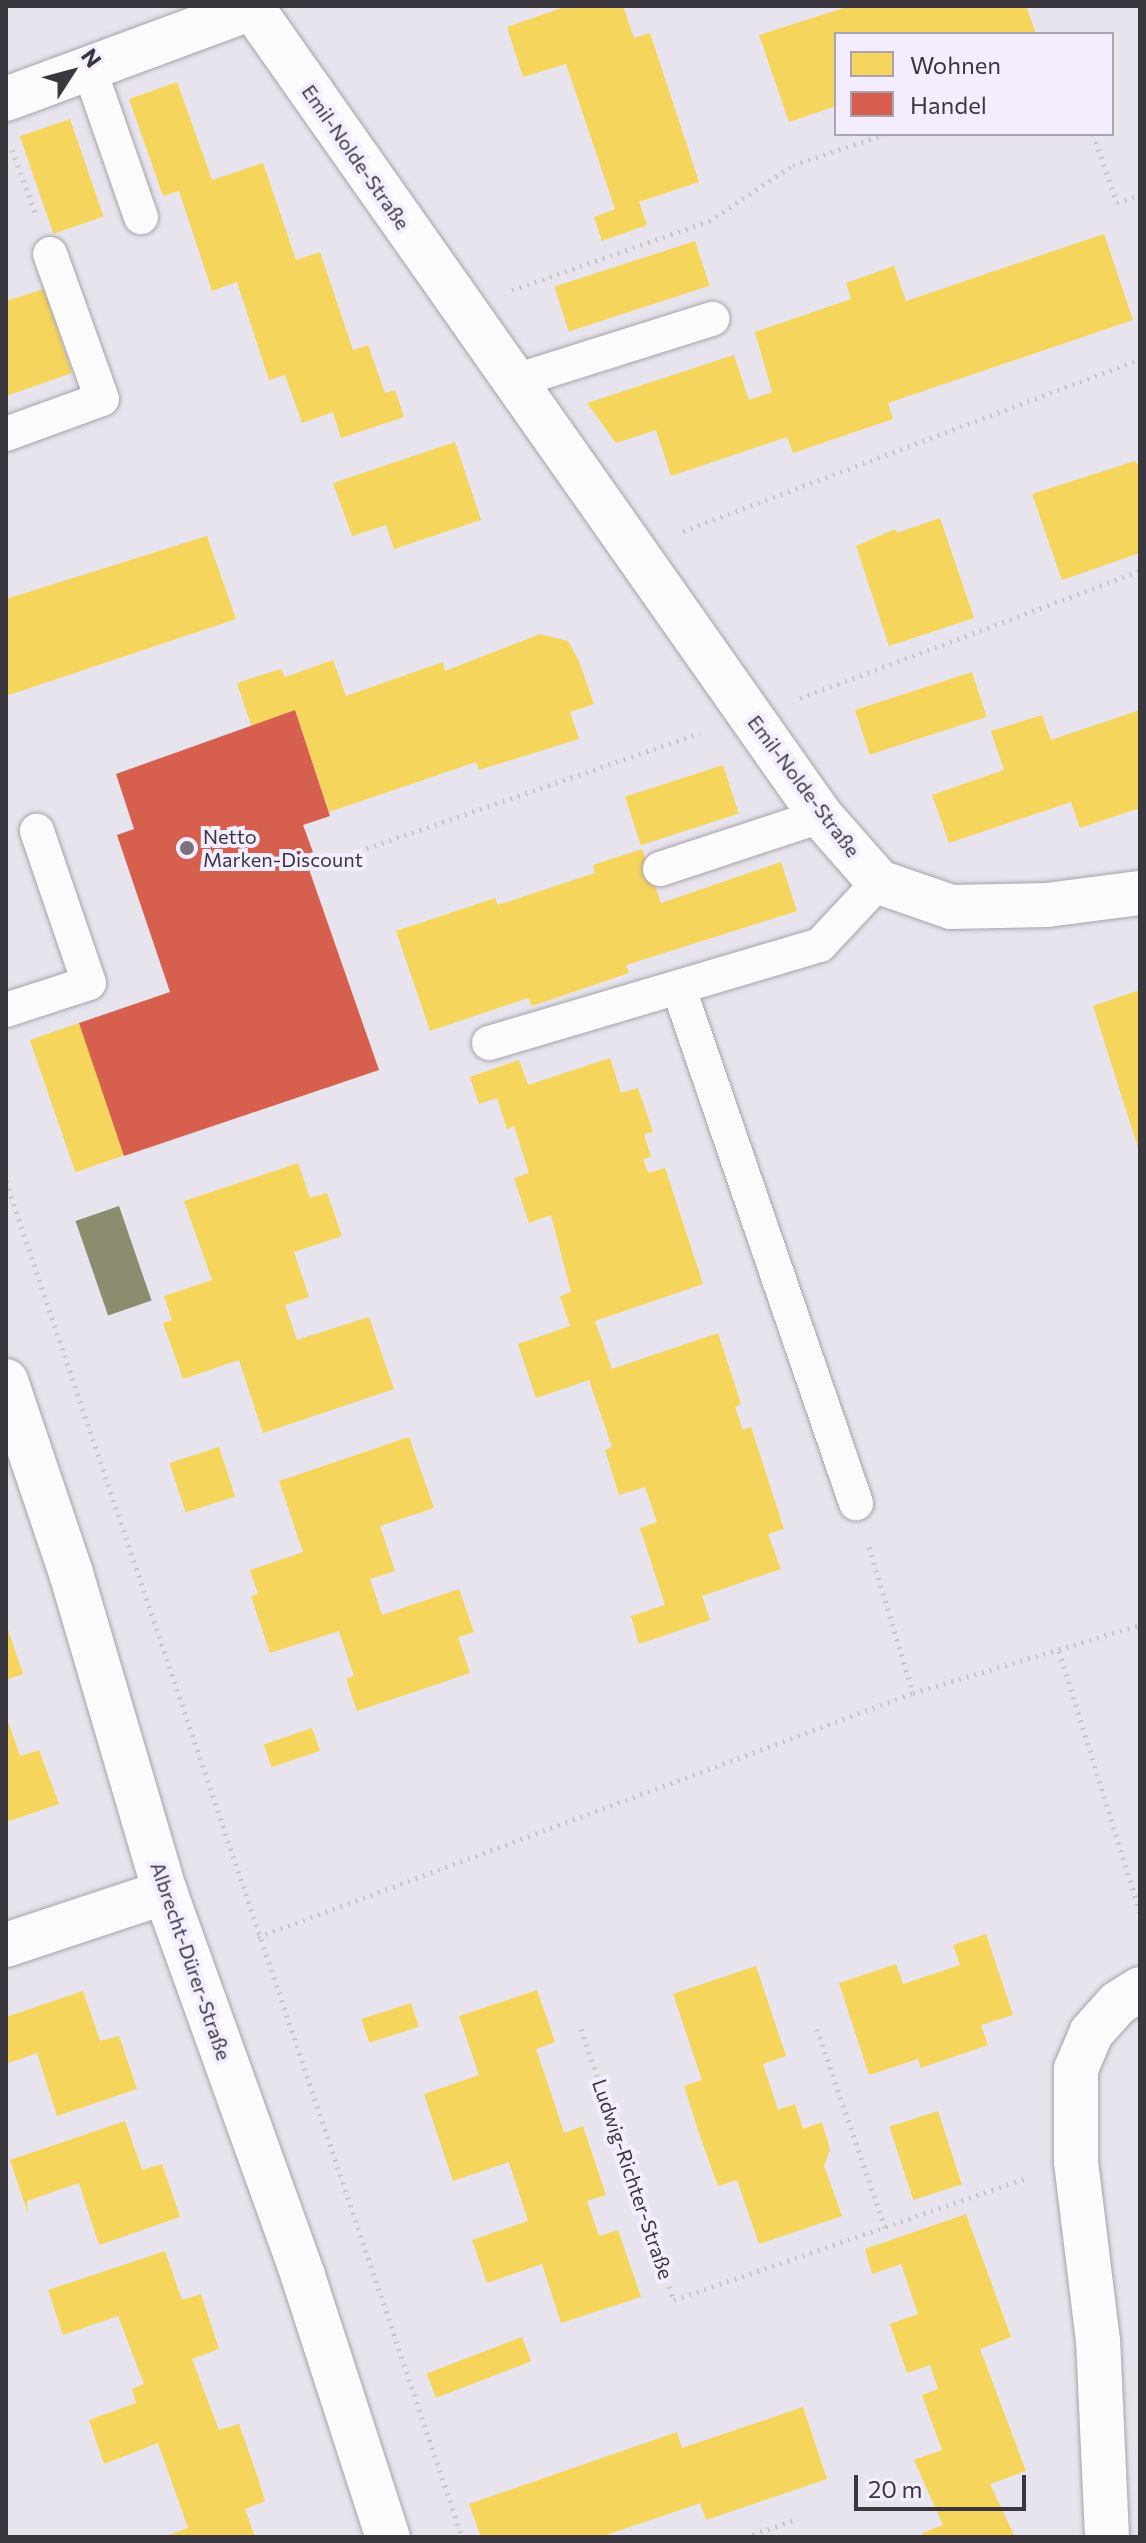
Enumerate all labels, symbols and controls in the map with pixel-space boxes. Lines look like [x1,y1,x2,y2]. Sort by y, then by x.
north arrow [32,32,112,112]
legend [834,32,1114,136]
text: N [76,43,108,72]
text: Wohnen [910,50,1001,79]
street label: Emil-Nolde-Straße [297,80,415,234]
text: Handel [910,90,987,119]
street label: Emil-Nolde-Straße [743,710,865,862]
place label: Netto Marken-Discount [203,824,363,871]
marker: Netto Marken-Discount [178,839,196,857]
street label: Albrecht-Dürer-Straße [146,1859,236,2063]
street label: Ludwig-Richter-Straße [588,2076,678,2282]
scale bar [858,2459,1030,2509]
text: 20 m [868,2474,922,2503]

